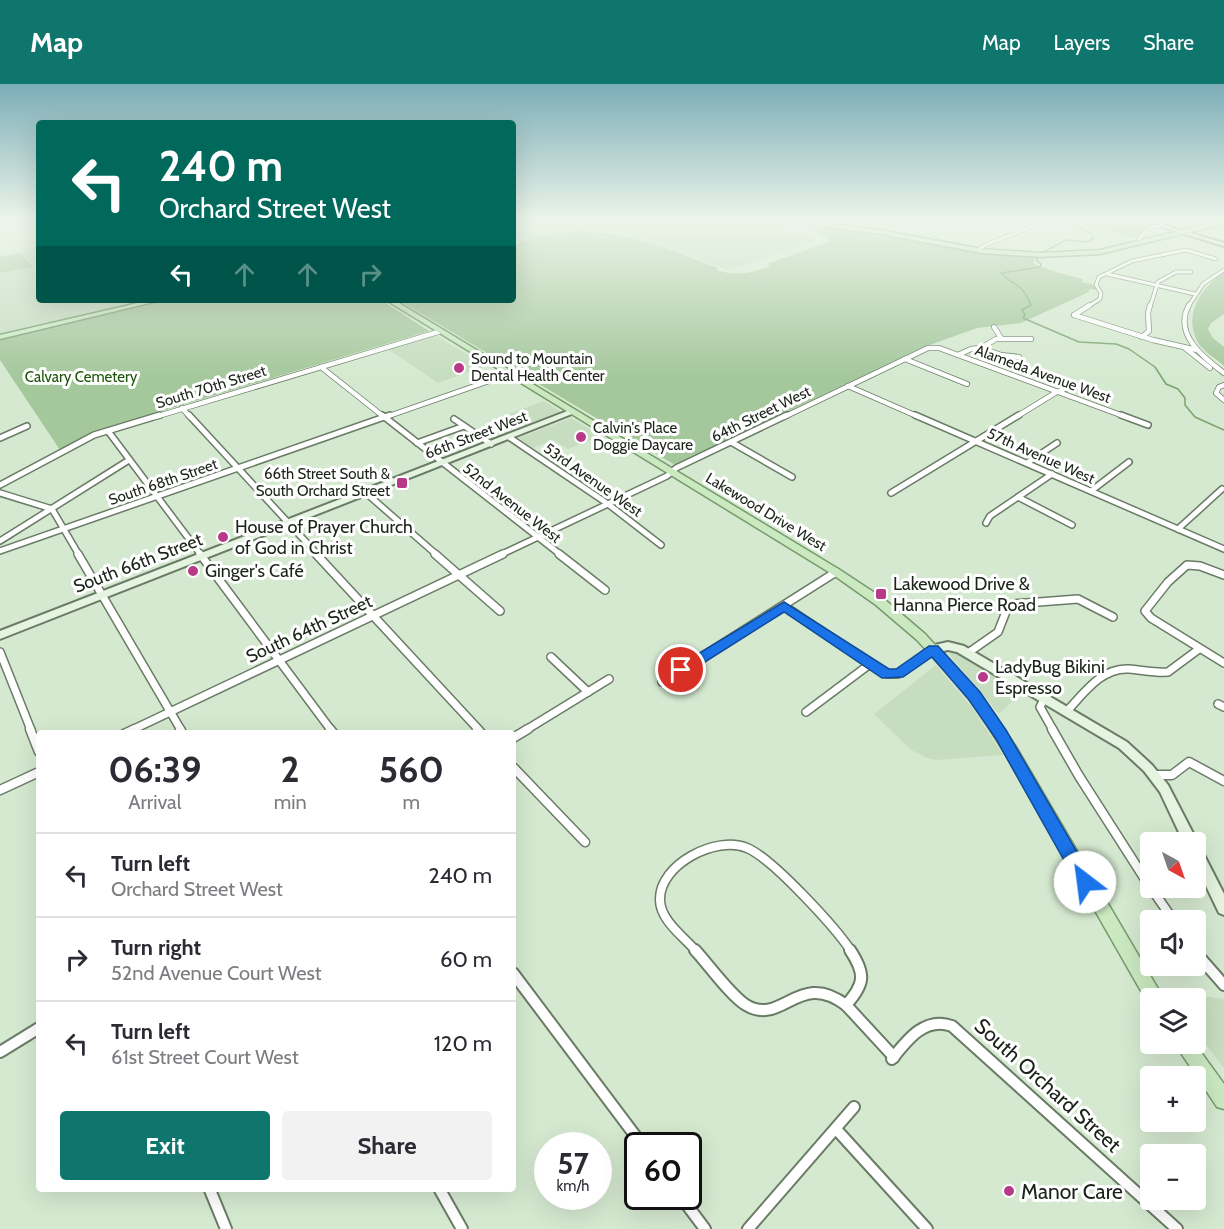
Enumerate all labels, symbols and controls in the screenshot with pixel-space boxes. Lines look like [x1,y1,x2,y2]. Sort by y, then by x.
text: Map [30,25,83,59]
text: Map [982,30,1021,55]
text: Layers [1054,30,1110,55]
text: Share [1143,30,1194,55]
text: 240 m [159,140,283,192]
icon: left [60,144,138,222]
text: Orchard Street West [159,192,391,225]
icon: left [165,258,198,291]
icon: ahead [228,258,261,291]
icon: ahead [291,258,324,291]
icon: right [354,258,387,291]
street label: Alameda Avenue West [973,341,1113,407]
place label: Sound to Mountain Dental Health Center [471,350,605,385]
marker: Sound to Mountain Dental Health Center [452,361,466,375]
street label: South 70th Street [154,362,268,412]
park label: Calvary Cemetery [25,368,138,386]
street label: 64th Street West [708,382,814,446]
street label: 66th Street West [422,407,530,463]
place label: Calvin's Place Doggie Daycare [593,419,693,454]
street label: 57th Avenue West [984,424,1098,488]
marker: Calvin's Place Doggie Daycare [574,430,588,444]
street label: 53rd Avenue West [540,439,646,521]
street label: South 68th Street [106,455,220,509]
street label: 52nd Avenue West [459,459,565,547]
place label: 66th Street South & South Orchard Street [256,465,390,500]
street label: Lakewood Drive West [702,469,830,555]
marker: 66th Street South & South Orchard Street [395,476,409,490]
place label: House of Prayer Church of God in Christ [235,516,413,559]
street label: South 66th Street [70,528,206,598]
marker: House of Prayer Church of God in Christ [216,530,230,544]
place label: Ginger's Café [205,560,304,582]
marker: Ginger's Café [186,564,200,578]
place label: Lakewood Drive & Hanna Pierce Road [893,573,1036,616]
marker: Lakewood Drive & Hanna Pierce Road [874,587,888,601]
street label: South 64th Street [243,590,375,668]
pin [655,644,706,695]
icon: arrive [664,653,697,686]
place label: LadyBug Bikini Espresso [995,656,1105,699]
marker: LadyBug Bikini Espresso [976,670,990,684]
text: 06:39 [108,747,201,791]
text: 2 [281,747,300,791]
text: 560 [379,747,444,791]
text: Arrival [128,790,181,814]
text: min [274,790,307,814]
text: m [403,790,420,814]
north arrow [1140,832,1206,898]
map controls [1140,832,1206,1210]
text: Turn left [111,850,190,877]
position arrow [1053,850,1117,914]
icon: left [60,859,93,892]
text: 240 m [428,862,492,889]
text: Orchard Street West [111,877,283,901]
button: sound [1140,910,1206,976]
text: Turn right [111,934,201,961]
icon: right [60,943,93,976]
text: 60 m [440,946,492,973]
text: 52nd Avenue Court West [111,961,321,985]
button: layers [1140,988,1206,1054]
street label: South Orchard Street [970,1013,1126,1157]
text: Turn left [111,1018,190,1045]
icon: left [60,1027,93,1060]
text: 120 m [434,1030,492,1057]
text: 61st Street Court West [111,1045,299,1069]
button: + [1140,1066,1206,1132]
button: Exit [60,1111,270,1180]
button: Share [282,1111,492,1180]
speed limit sign: 60 [624,1132,702,1210]
button: − [1140,1144,1206,1210]
text: 57 [557,1145,589,1182]
text: km/h [557,1177,589,1195]
place label: Manor Care [1021,1179,1123,1204]
marker: Manor Care [1002,1184,1016,1198]

